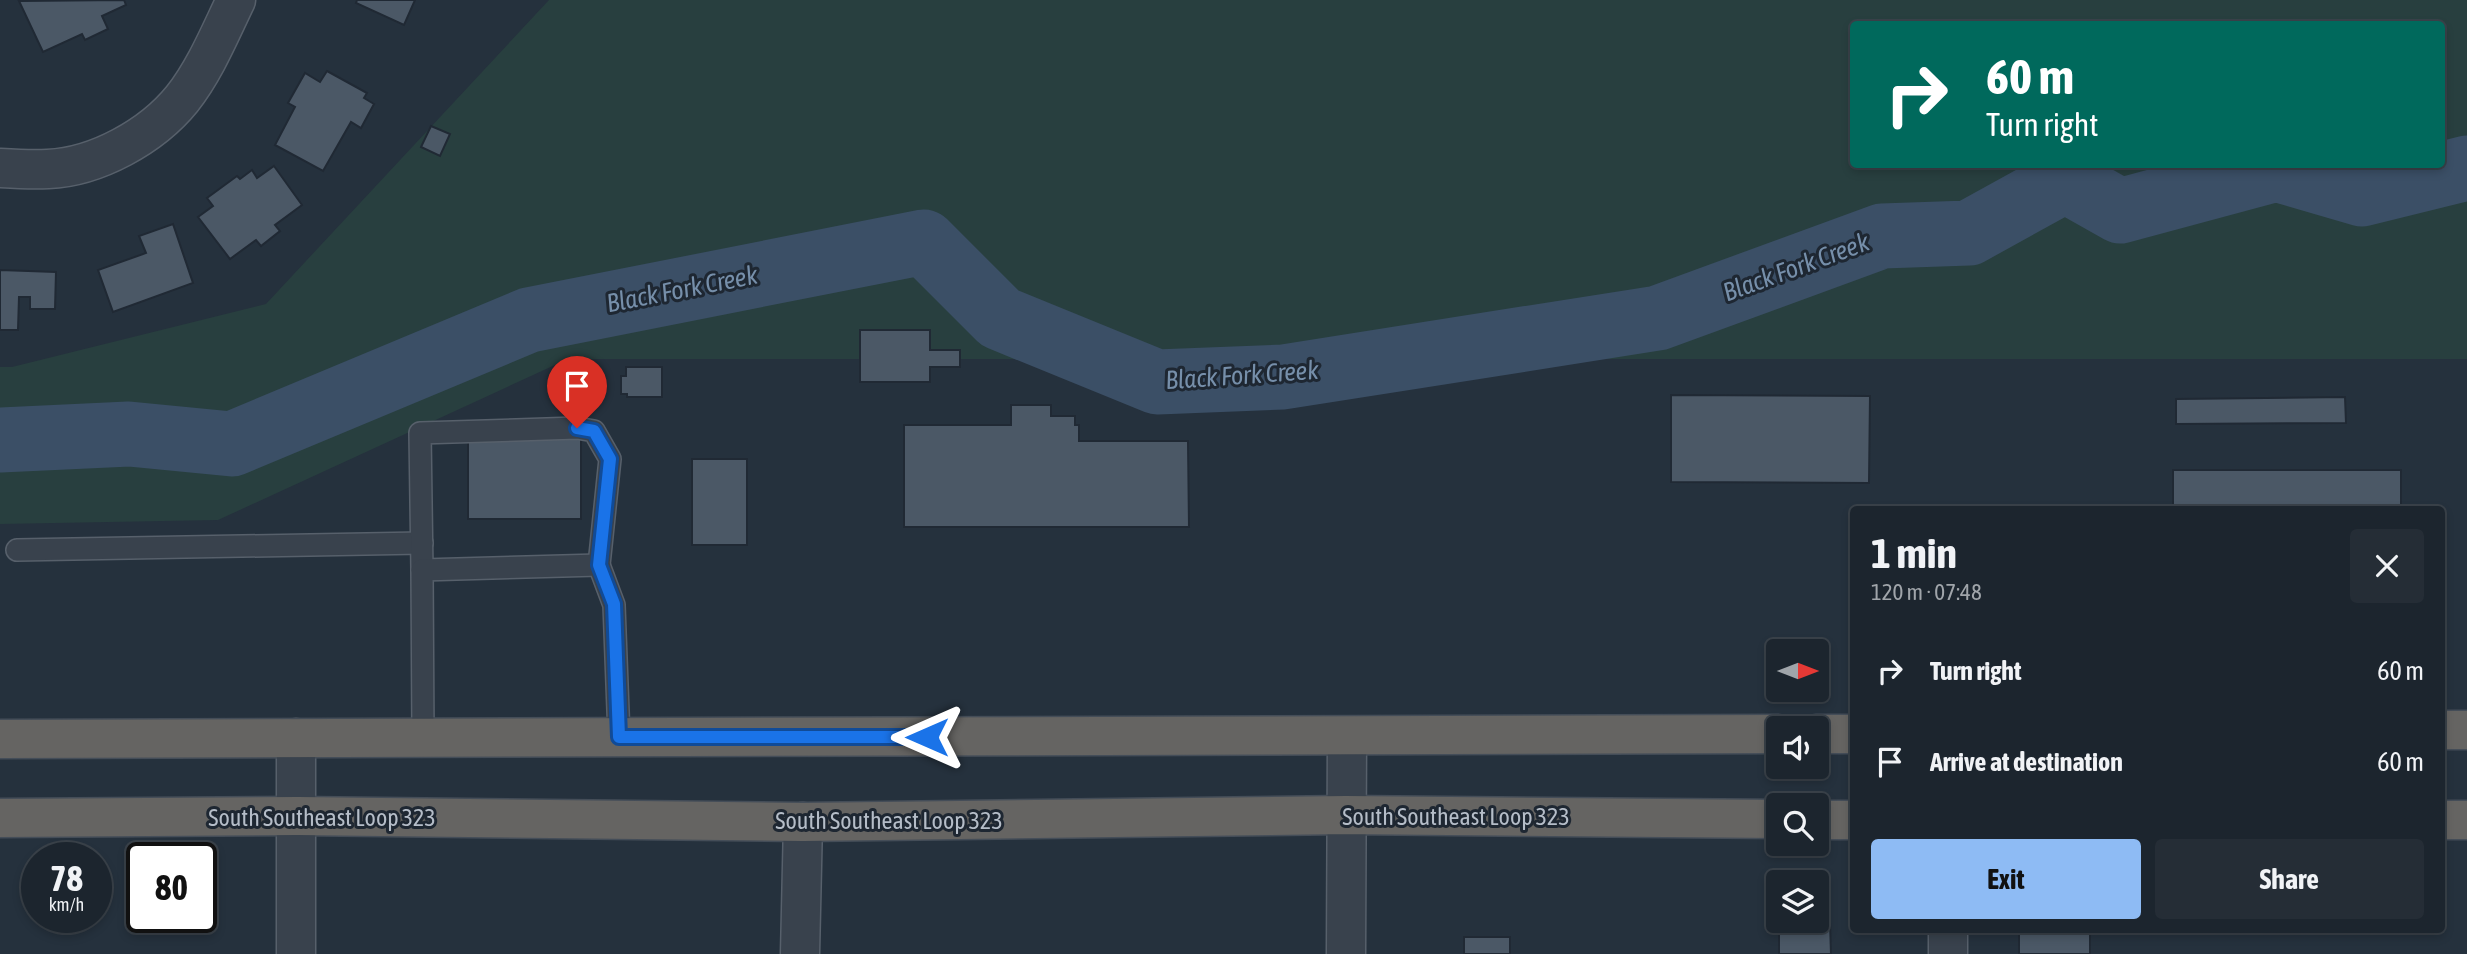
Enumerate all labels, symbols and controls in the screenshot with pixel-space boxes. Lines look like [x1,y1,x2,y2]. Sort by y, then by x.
text: 60 m [1986,48,2074,104]
icon: right [1871,49,1962,140]
text: Turn right [1986,106,2099,143]
water label: Black Fork Creek [1719,226,1874,307]
water label: Black Fork Creek [604,260,761,318]
water label: Black Fork Creek [1164,355,1320,395]
pin [547,356,607,428]
icon: arrive [558,367,596,405]
text: 1 min [1871,529,1957,577]
button: close [2350,529,2424,603]
text: 120 m · 07:48 [1871,579,1982,605]
north arrow [1766,639,1829,702]
map controls [1766,639,1829,933]
icon: right [1871,652,1909,690]
text: Turn right [1930,656,2021,686]
text: 60 m [2377,656,2424,686]
position arrow [890,700,964,774]
button: sound [1766,716,1829,779]
icon: arrive [1871,743,1909,781]
text: Arrive at destination [1930,747,2123,777]
text: 60 m [2377,747,2424,777]
button: search [1766,793,1829,856]
street label: South Southeast Loop 323 [1342,803,1570,830]
street label: South Southeast Loop 323 [208,804,436,831]
street label: South Southeast Loop 323 [775,807,1003,834]
button: Exit [1871,839,2141,919]
button: Share [2155,839,2424,919]
speed limit sign: 80 [126,842,217,933]
text: 78 [50,858,83,898]
button: layers [1766,870,1829,933]
text: km/h [49,894,84,915]

